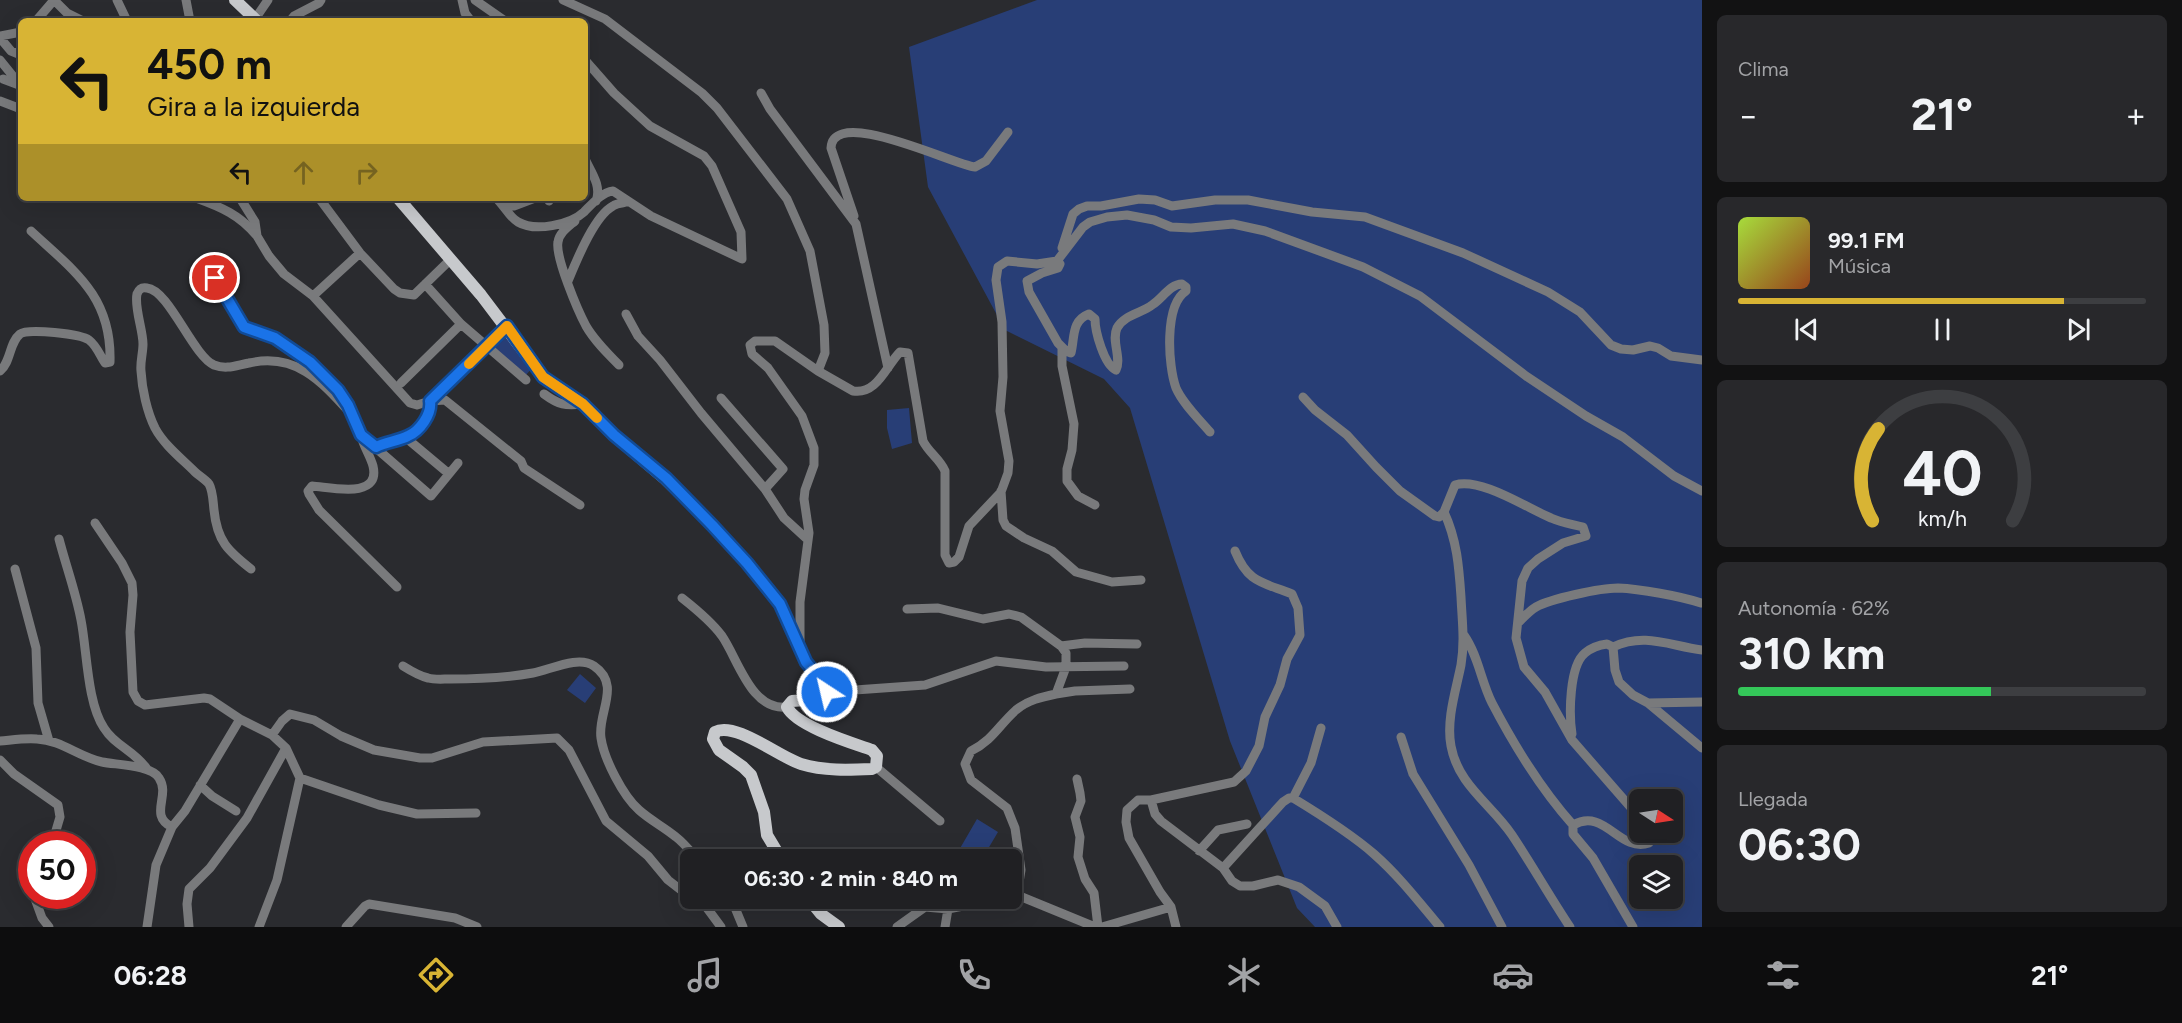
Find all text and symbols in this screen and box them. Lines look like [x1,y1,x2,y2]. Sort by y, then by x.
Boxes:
text: 450 m [147,39,272,90]
icon: left [48,42,126,120]
text: Clima [1738,57,1789,81]
text: 21° [1911,87,1973,141]
text: Gira a la izquierda [147,90,360,123]
text: − [1738,96,1759,135]
text: + [2125,96,2146,135]
icon: left [224,156,257,189]
icon: ahead [287,156,320,189]
icon: right [350,156,383,189]
text: 99.1 FM [1828,227,1905,254]
pin [189,252,240,303]
text: Música [1828,254,1891,278]
icon: arrive [198,261,231,294]
icon: previous [1790,313,1823,346]
icon: pause [1926,313,1959,346]
icon: next [2062,313,2095,346]
text: 40 [1902,436,1982,511]
text: km/h [1918,506,1966,531]
text: Autonomía · 62% [1738,596,1890,620]
text: 310 km [1738,626,1885,680]
position arrow [795,660,859,724]
text: Llegada [1738,787,1808,811]
north arrow [1629,789,1683,843]
map controls [1629,789,1683,909]
text: 06:30 [1738,817,1861,871]
speed limit sign: 50 [18,831,96,909]
button: layers [1629,855,1683,909]
text: 06:30 · 2 min · 840 m [744,865,958,892]
icon: directions [415,954,457,996]
icon: music [684,954,726,996]
icon: phone [953,954,995,996]
icon: climate [1223,954,1265,996]
icon: car [1492,954,1534,996]
icon: filters [1762,954,1804,996]
text: 06:28 [114,959,187,992]
text: 21° [2031,959,2068,992]

